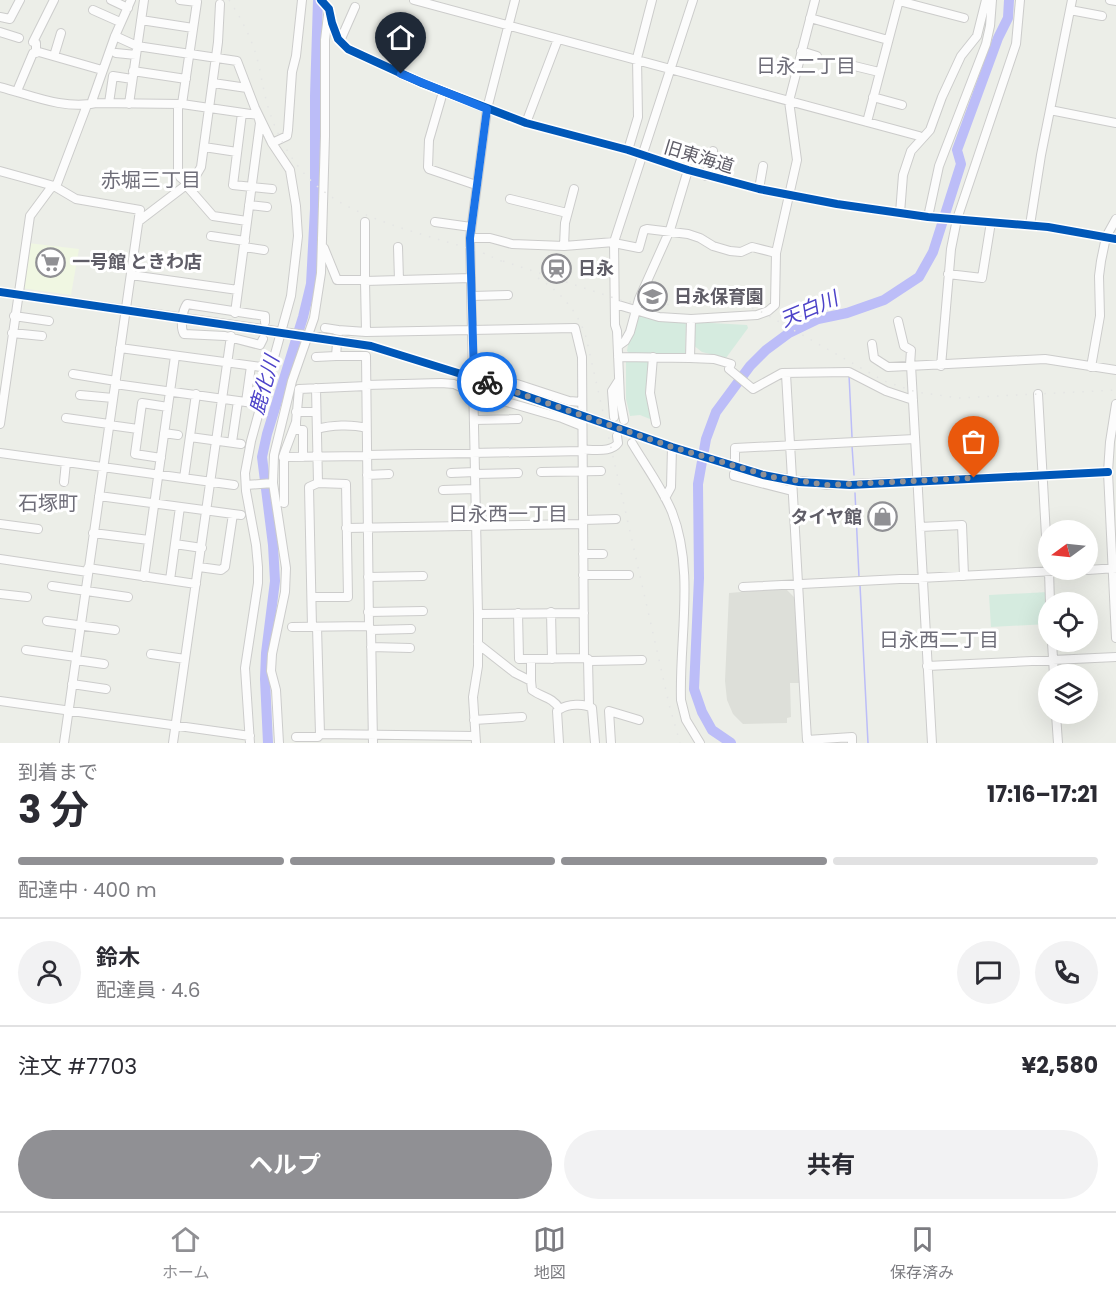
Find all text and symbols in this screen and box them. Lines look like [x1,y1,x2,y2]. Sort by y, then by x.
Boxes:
pin [375,12,426,74]
icon: home [384,21,417,54]
district label: 日永二丁目 [756,52,856,80]
street label: 旧東海道 [661,134,737,179]
district label: 赤堀三丁目 [101,166,201,194]
supermarket icon: 一号館 ときわ店 [35,246,67,278]
place label: 一号館 ときわ店 [72,249,202,274]
station icon: 日永 [541,253,573,285]
place label: 日永 [578,256,614,281]
school or university icon: 日永保育園 [637,281,669,313]
place label: 日永保育園 [674,284,764,309]
water label: 天白川 [776,284,844,334]
water label: 鹿化川 [242,350,286,418]
courier [457,352,517,412]
icon: bike [471,366,504,399]
pin [948,416,999,478]
icon: bag [957,425,990,458]
district label: 石塚町 [18,489,78,517]
district label: 日永西一丁目 [448,500,568,528]
shop icon: タイヤ館 [867,501,899,533]
place label: タイヤ館 [791,504,862,529]
north arrow [1038,520,1098,580]
map controls [1038,520,1098,724]
button: locate [1038,592,1098,652]
district label: 日永西二丁目 [879,626,999,654]
button: layers [1038,664,1098,724]
text: 到着まで [18,758,98,786]
text: 17:16–17:21 [987,779,1098,810]
text: 3 分 [18,782,89,837]
text: 配達中 · 400 m [18,876,157,904]
button: person [18,941,81,1004]
button: chat [957,941,1020,1004]
button: phone [1035,941,1098,1004]
text: 鈴木 [96,942,140,973]
text: 配達員 · 4.6 [96,976,200,1004]
text: ¥2,580 [1021,1050,1098,1081]
text: 注文 #7703 [18,1051,137,1082]
button: ヘルプ [18,1130,552,1199]
button: 共有 [564,1130,1098,1199]
tab: ホーム [162,1223,209,1285]
tab: 地図 [533,1223,566,1285]
tab: 保存済み [890,1223,954,1285]

